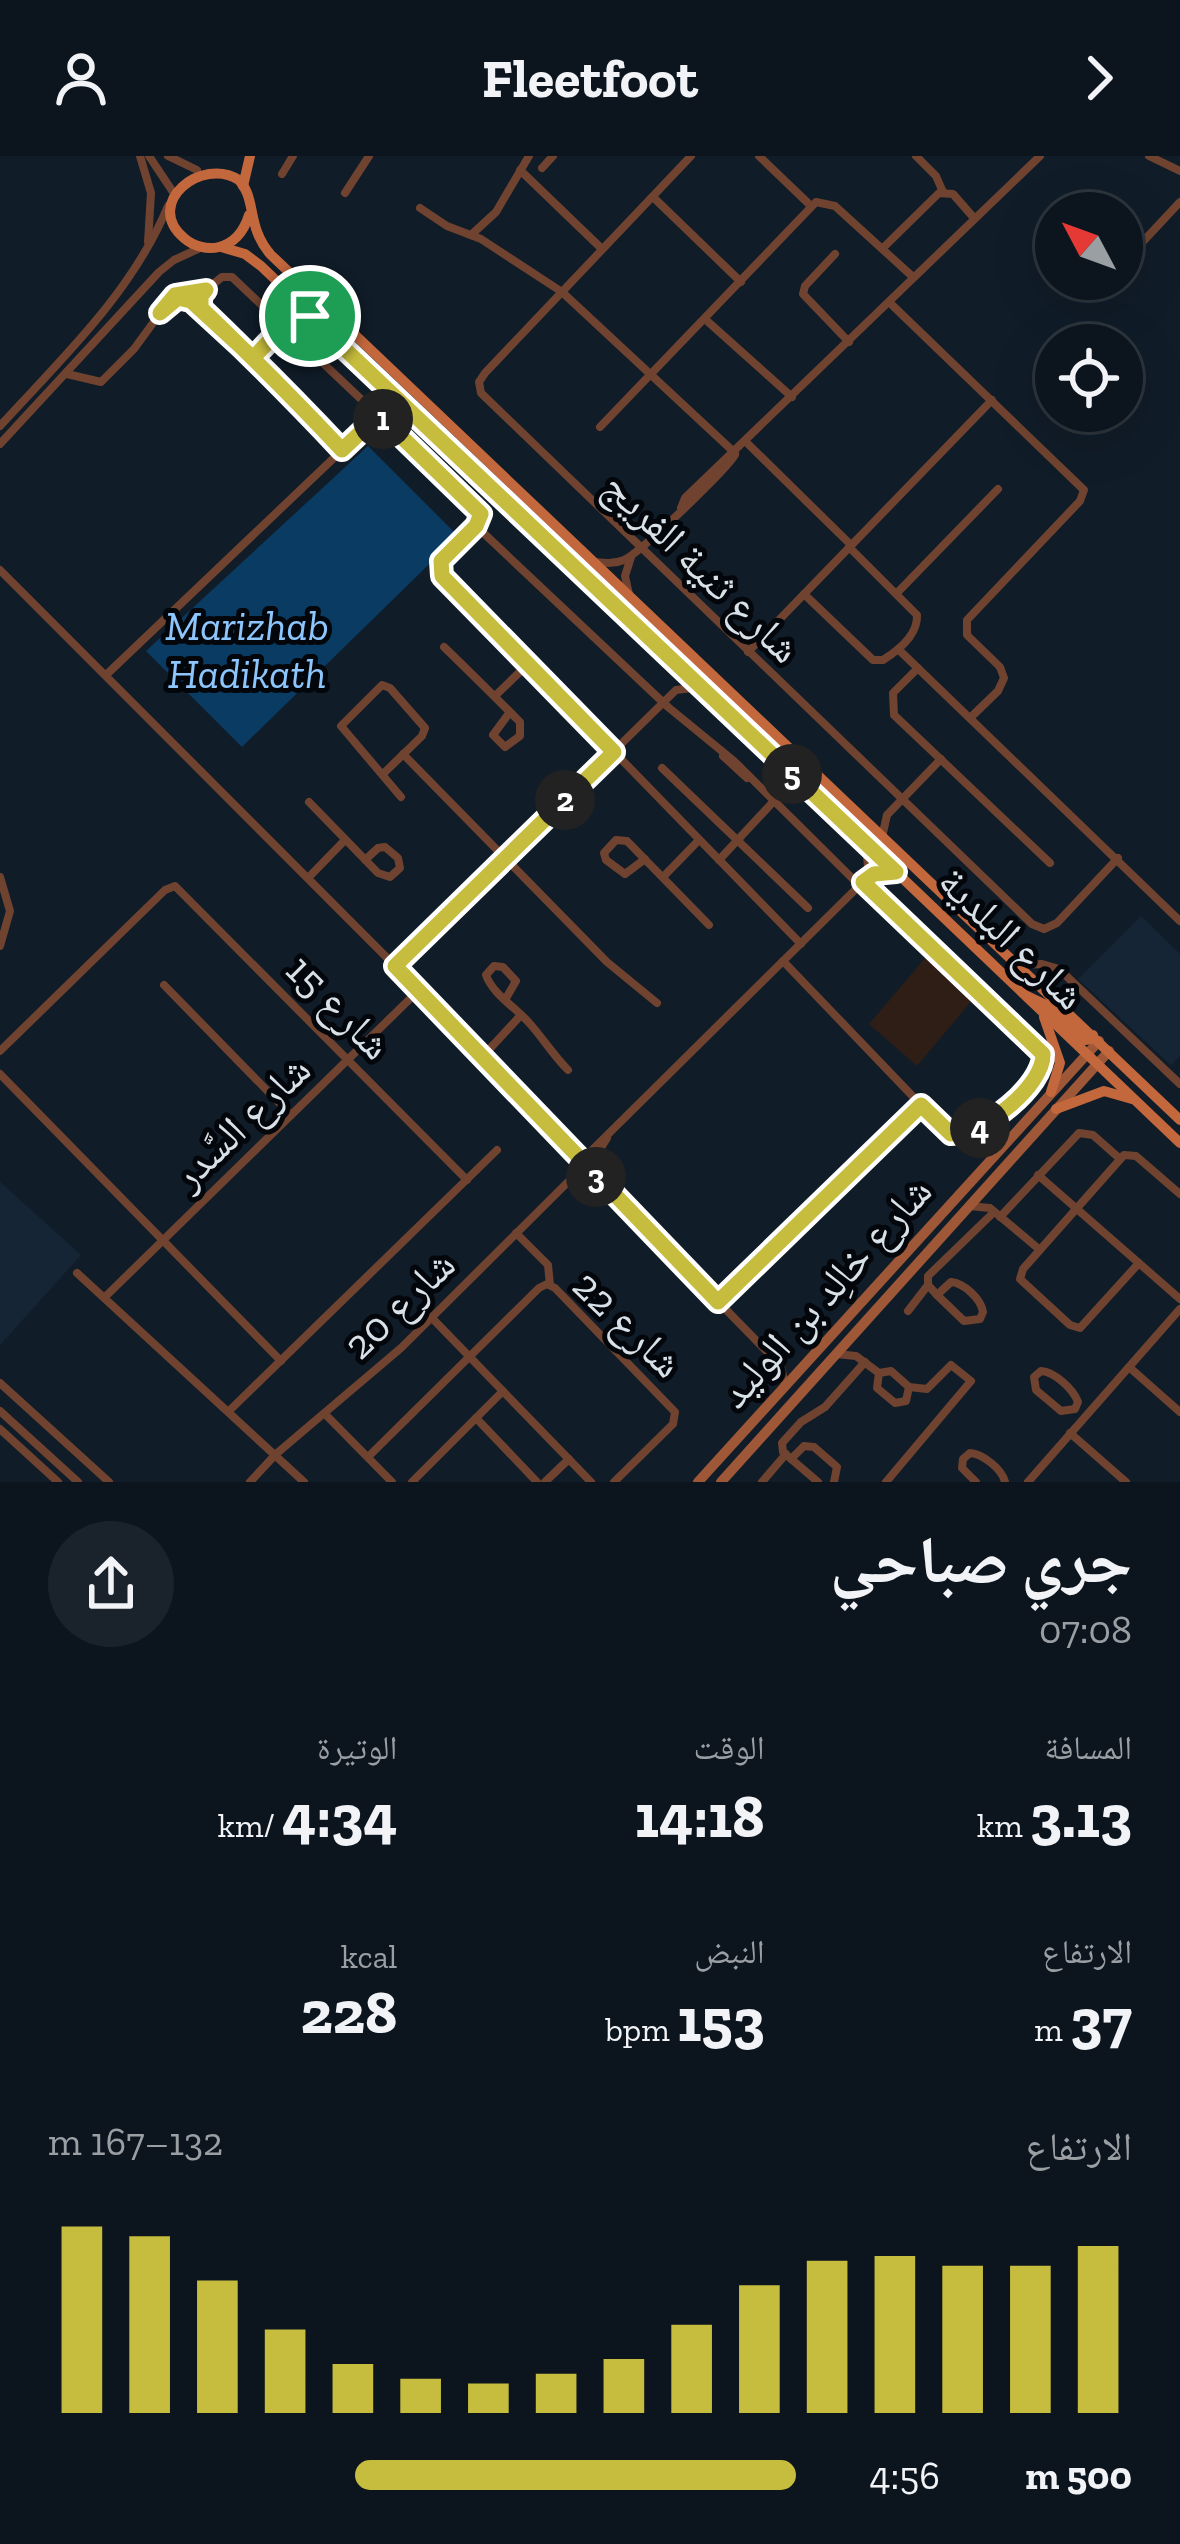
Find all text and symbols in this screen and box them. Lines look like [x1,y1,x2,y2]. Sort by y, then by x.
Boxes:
icon: person [48,45,114,111]
icon: forward [1066,45,1132,111]
text: Fleetfoot [482,46,698,111]
north arrow [1035,192,1143,300]
map controls [1035,192,1143,432]
pin [259,265,361,367]
icon: arrive [277,283,343,349]
button: locate [1035,324,1143,432]
pin: 1 [353,389,413,449]
text: 1 [376,399,390,438]
street label: شارع ثنية الفريج [592,460,811,674]
park label: Marizhab Hadikath [165,600,329,699]
pin: 5 [762,744,822,804]
text: 5 [783,754,801,793]
pin: 2 [535,770,595,830]
text: 2 [556,780,574,819]
street label: شارع البلدية [927,856,1096,1021]
street label: شارع 15 [275,944,402,1071]
street label: شارع السَّدر [161,1044,321,1202]
pin: 4 [950,1098,1010,1158]
text: 4 [971,1108,989,1147]
pin: 3 [566,1147,626,1207]
text: 3 [587,1157,605,1196]
street label: شارع خالِد بن الوليد [708,1166,943,1419]
street label: شارع 20 [333,1239,466,1370]
street label: شارع 22 [562,1260,693,1389]
button: share [48,1521,174,1647]
text: جري صباحي [830,1521,1132,1600]
text: 07:08 [1039,1606,1132,1653]
text: الوتيرة [317,1728,397,1767]
text: الوقت [694,1728,765,1767]
text: المسافة [1045,1728,1132,1767]
text: 4:34 [282,1780,397,1852]
text: 14:18 [635,1780,765,1852]
text: 3.13 [1030,1780,1132,1852]
text: /km [218,1806,282,1845]
text: km [977,1806,1030,1845]
text: النبض [694,1932,765,1971]
text: الارتفاع [1042,1932,1132,1971]
text: kcal [341,1937,397,1976]
text: 228 [301,1976,397,2048]
text: 153 [677,1984,765,2056]
text: 37 [1070,1984,1132,2056]
text: bpm [605,2010,677,2049]
text: m [1034,2010,1070,2049]
text: 132–167 m [48,2118,223,2165]
text: الارتفاع [1026,2123,1132,2170]
text: 4:56 [870,2452,940,2499]
text: 500 m [1025,2452,1132,2499]

